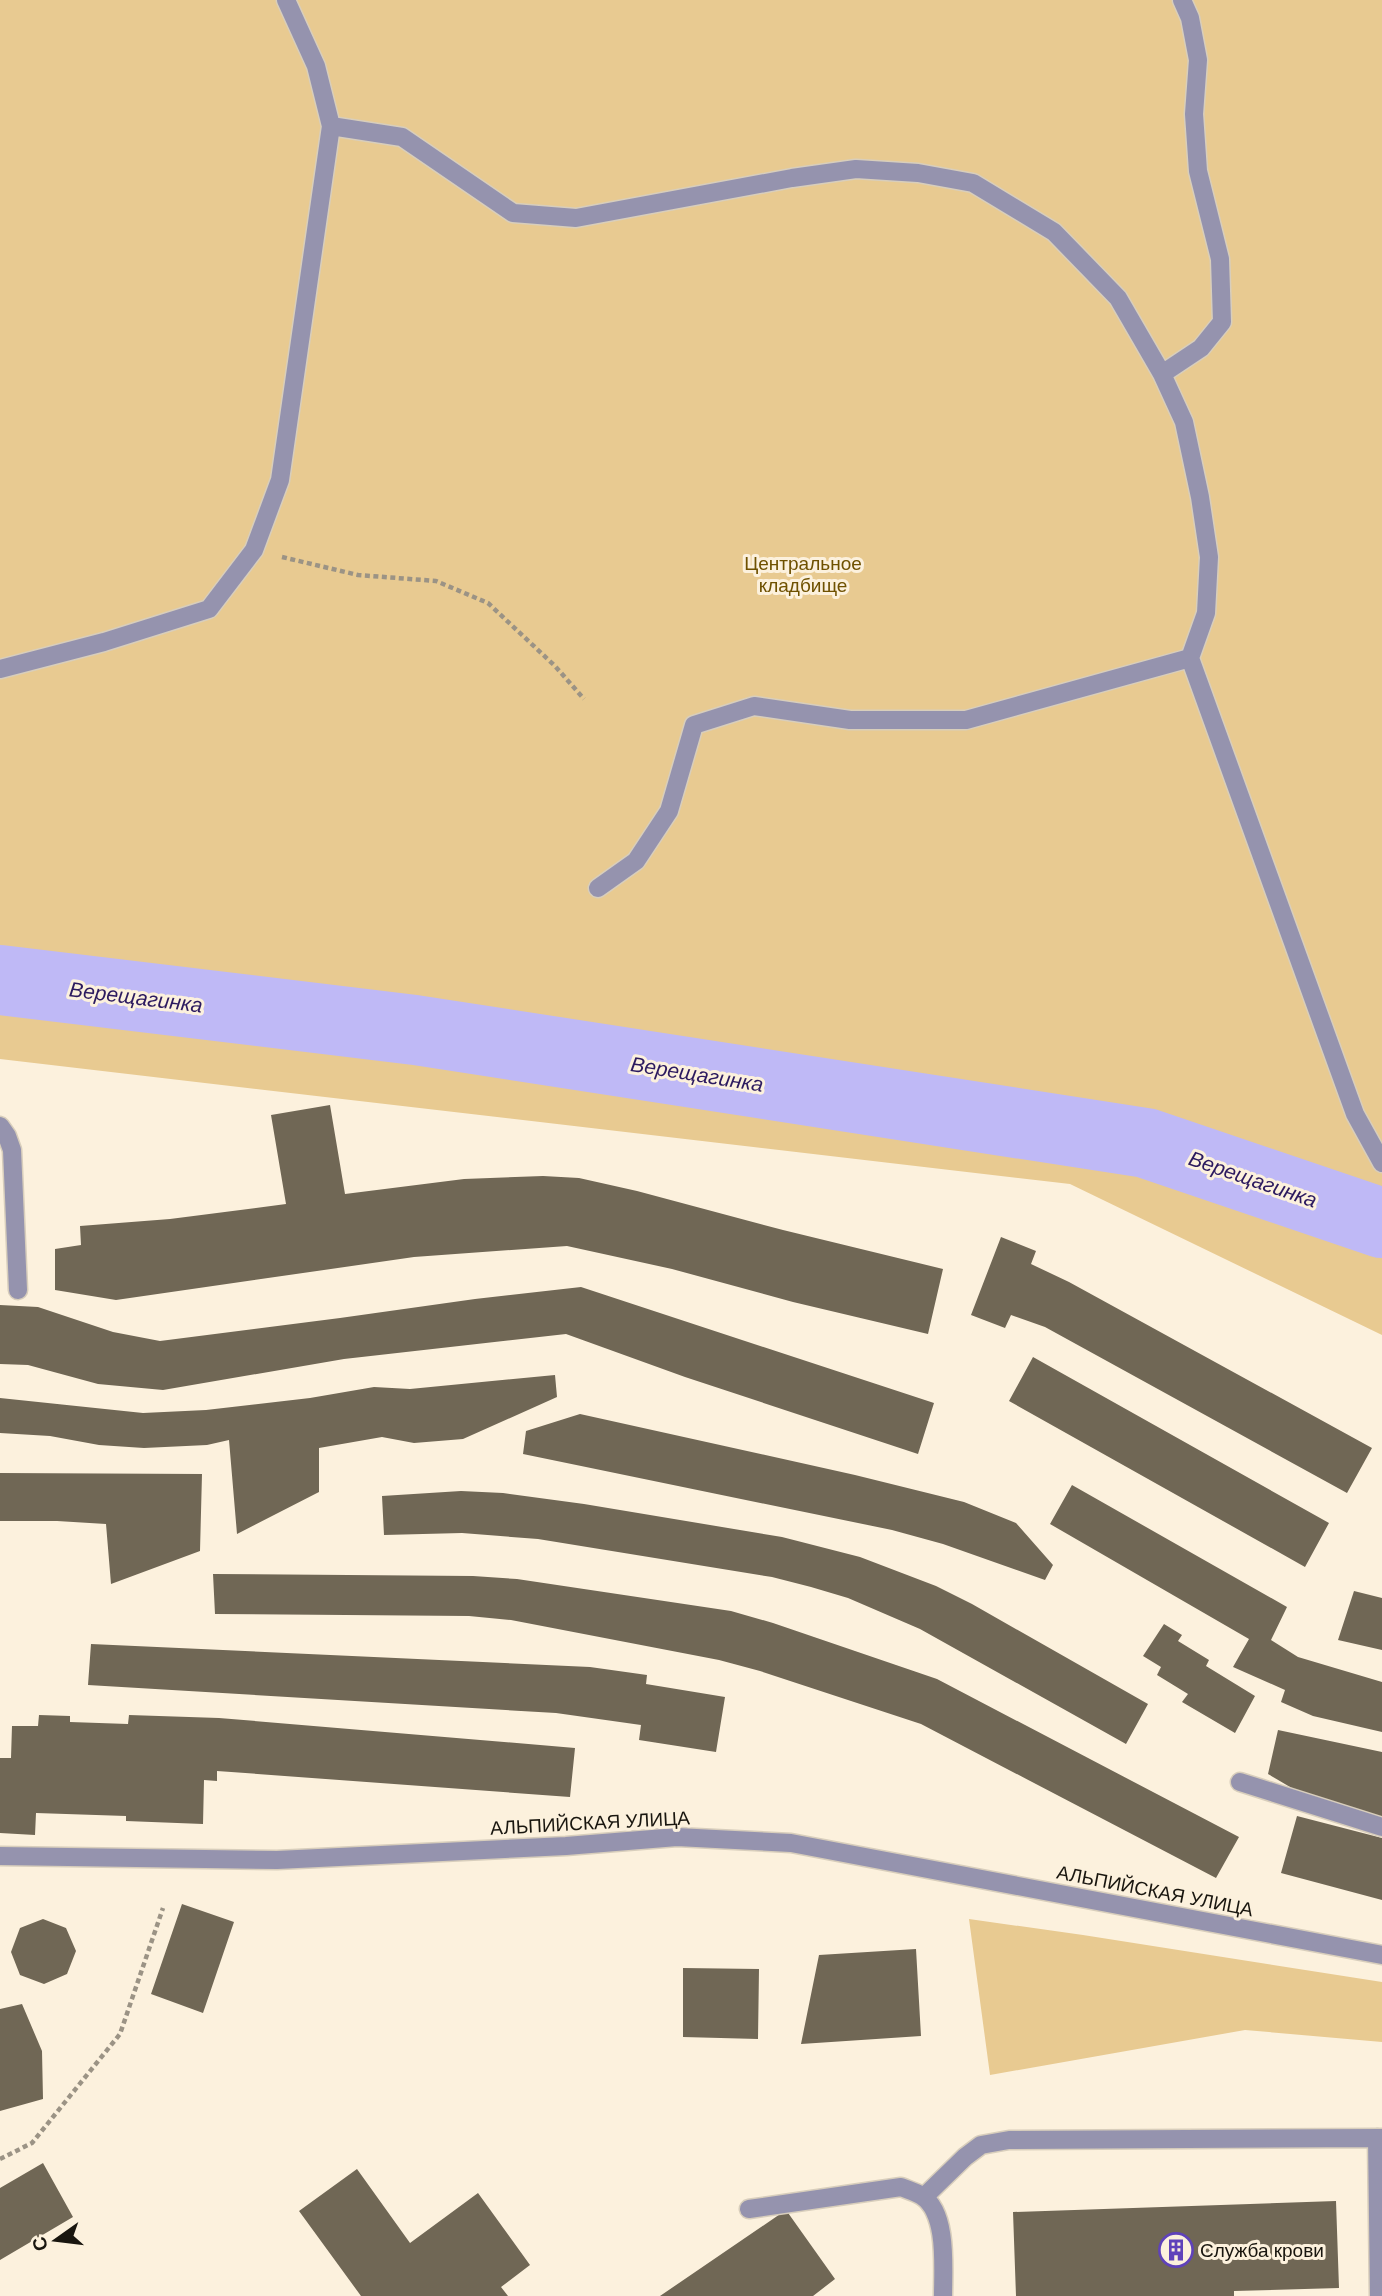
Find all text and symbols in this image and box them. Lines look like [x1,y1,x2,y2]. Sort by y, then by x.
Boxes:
park label: Центральное кладбище [744,553,862,596]
water label: Верещагинка [68,977,204,1017]
water label: Верещагинка [629,1052,765,1096]
water label: Верещагинка [1186,1146,1320,1212]
street label: АЛЬПИЙСКАЯ УЛИЦА [490,1807,691,1839]
street label: АЛЬПИЙСКАЯ УЛИЦА [1055,1862,1255,1920]
north arrow [21,2205,91,2275]
building icon: Служба крови [1157,2231,1195,2269]
text: С [28,2235,52,2253]
place label: Служба крови [1200,2240,1324,2261]

